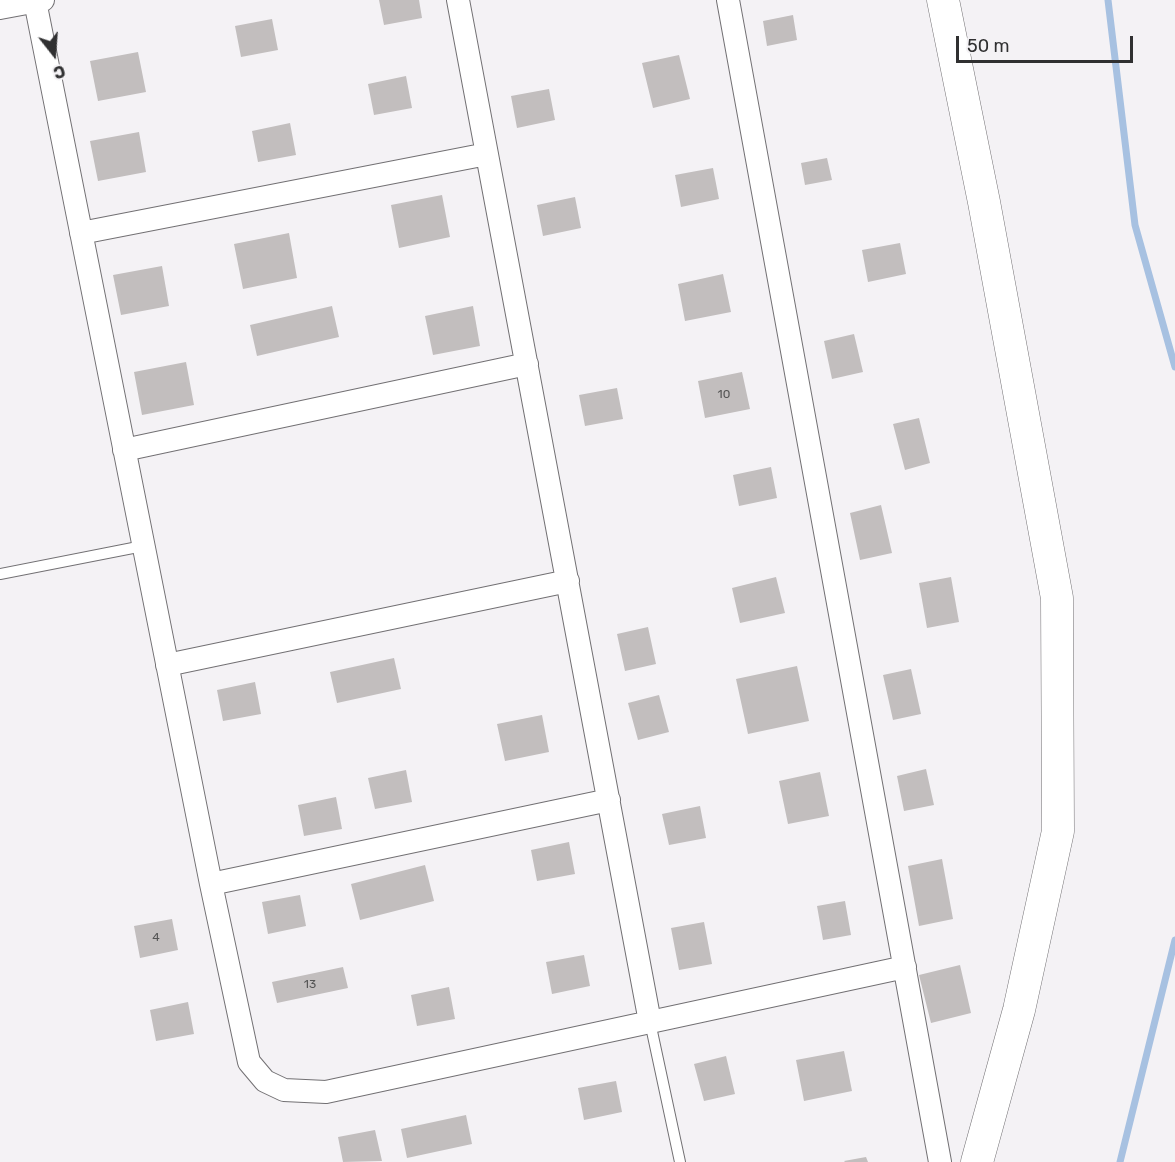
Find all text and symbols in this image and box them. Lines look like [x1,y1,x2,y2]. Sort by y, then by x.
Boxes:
north arrow [24,24,84,84]
scale bar [959,24,1136,62]
text: 50 m [967,35,1010,57]
text: С [51,61,68,82]
house number: 10 [718,388,730,402]
house number: 4 [152,931,160,945]
house number: 13 [304,978,316,992]

